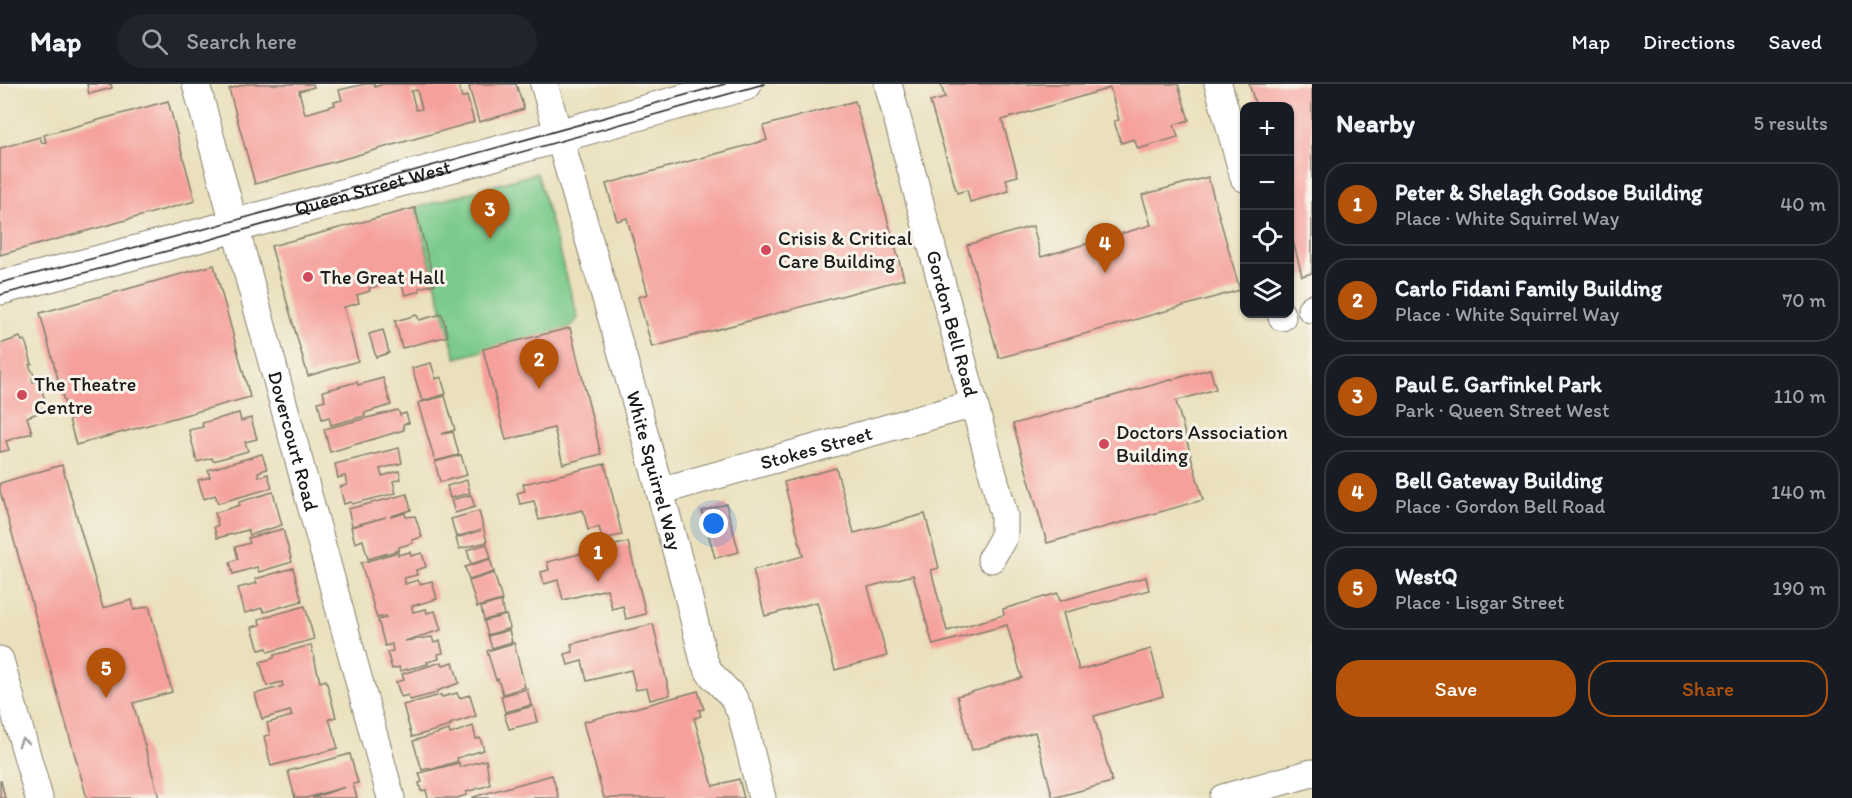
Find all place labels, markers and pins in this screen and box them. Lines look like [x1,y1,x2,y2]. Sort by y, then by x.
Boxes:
pin: 3 [470,190,510,239]
pin: 4 [1086,224,1124,273]
place label: Crisis & Critical Care Building [778,226,913,273]
marker: Crisis & Critical Care Building [759,243,773,257]
place label: The Great Hall [320,265,445,289]
marker: The Great Hall [301,270,315,284]
pin: 2 [520,340,558,389]
place label: The Theatre Centre [34,372,136,419]
marker: The Theatre Centre [15,388,29,402]
place label: Doctors Association Building [1116,420,1288,467]
marker: Doctors Association Building [1097,437,1111,451]
pin: 1 [578,532,618,582]
pin: 5 [86,648,126,698]

